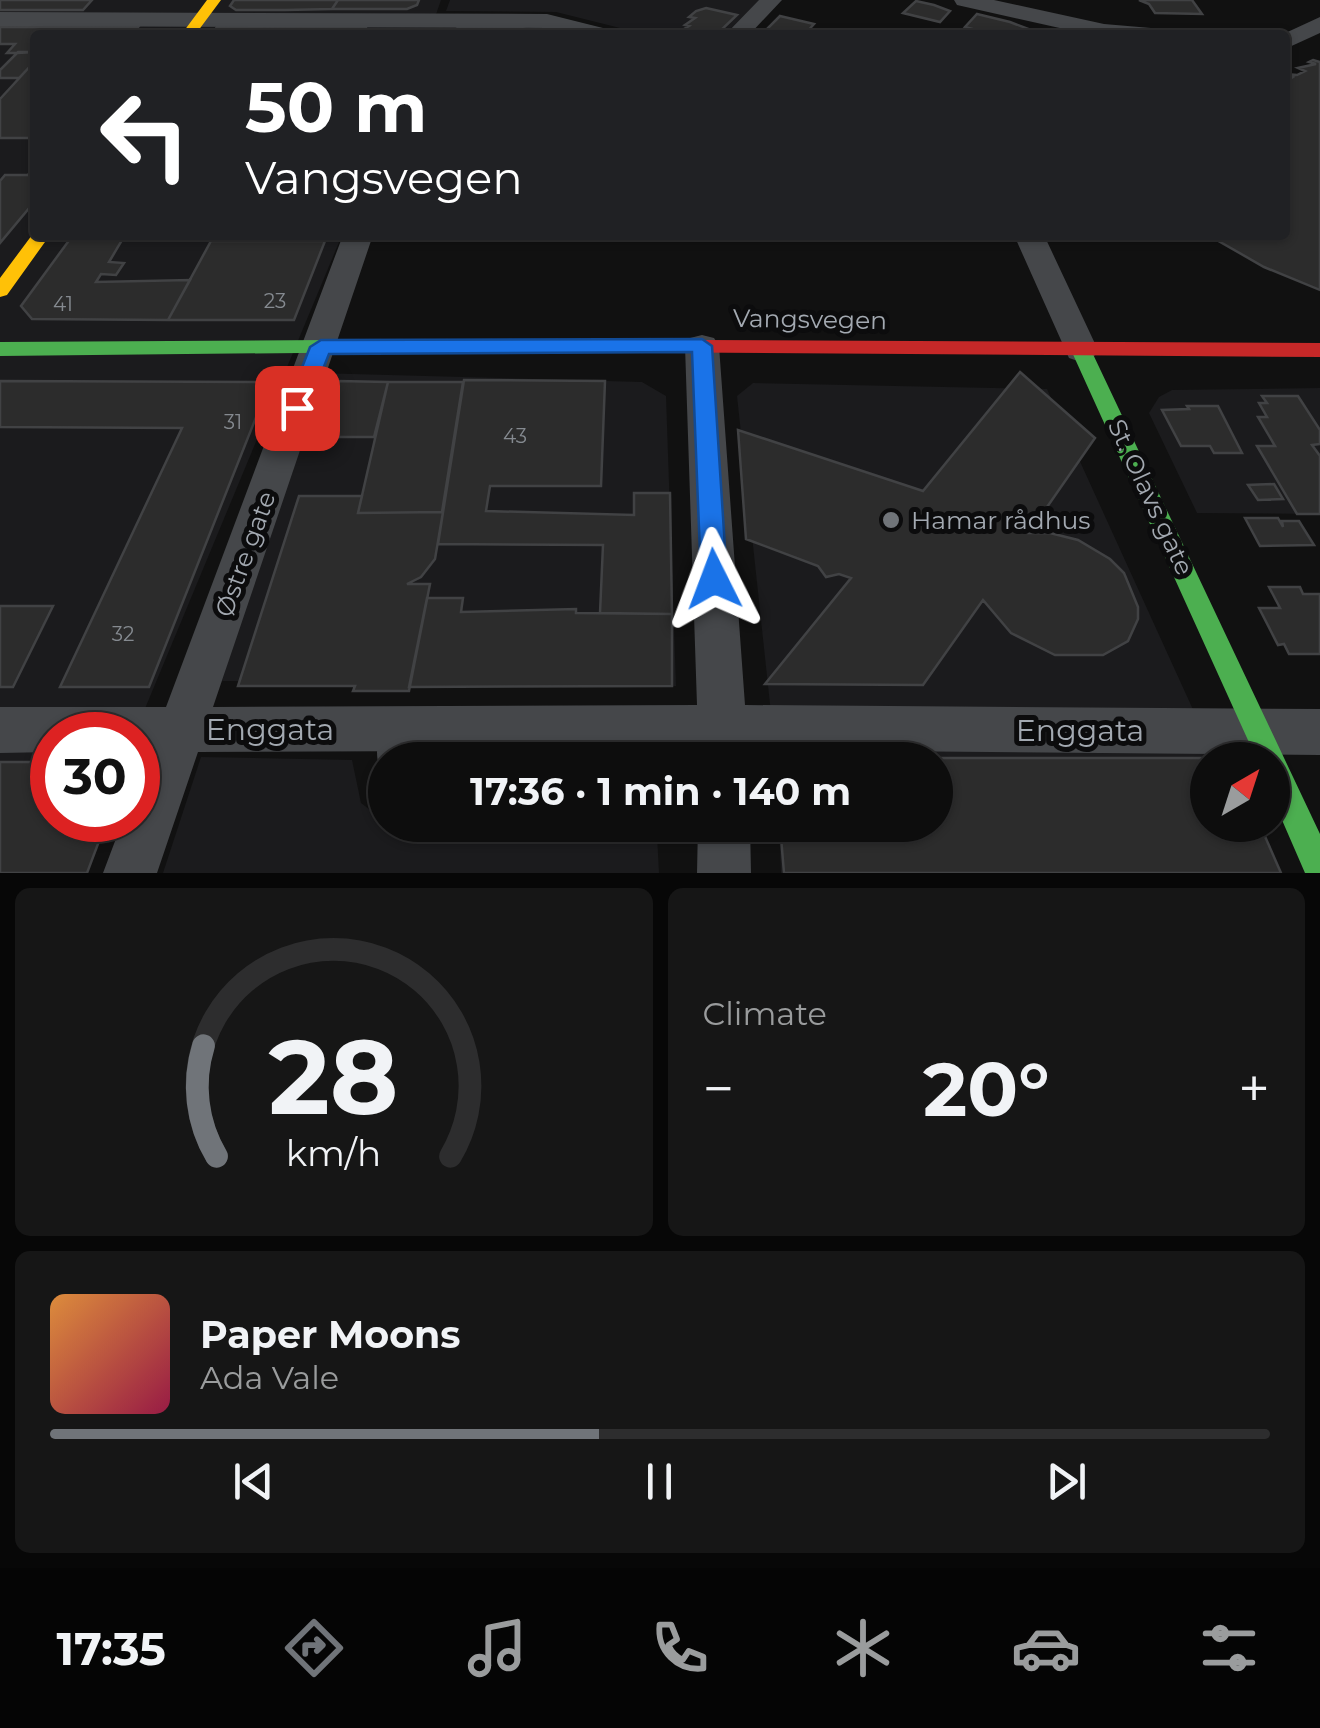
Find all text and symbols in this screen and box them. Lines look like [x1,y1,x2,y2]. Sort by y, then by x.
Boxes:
text: 50 m [245,64,427,150]
icon: left [80,70,210,200]
text: Vangsvegen [245,150,523,205]
house number: 23 [264,289,286,313]
house number: 41 [53,292,73,316]
street label: Vangsvegen [733,303,887,335]
pin [255,366,340,451]
icon: arrive [270,381,325,436]
house number: 31 [224,410,242,434]
street label: St. Olavs gate [1102,414,1200,580]
house number: 43 [503,424,527,448]
street label: Østre gate [208,487,282,621]
place label: Hamar rådhus [911,505,1091,535]
marker: Hamar rådhus [880,509,902,531]
position arrow [662,527,766,631]
house number: 32 [112,622,134,646]
street label: Enggata [206,711,334,748]
speed limit sign: 30 [30,712,160,842]
street label: Enggata [1016,712,1144,749]
north arrow [1190,742,1290,842]
map controls [1190,742,1290,842]
text: 17:36 · 1 min · 140 m [470,768,851,815]
text: Climate [703,994,827,1033]
text: 28 [269,1013,399,1140]
text: 20° [923,1043,1050,1135]
text: − [703,1055,734,1122]
text: + [1238,1055,1270,1122]
text: km/h [286,1131,381,1175]
text: Paper Moons [200,1311,461,1358]
text: Ada Vale [200,1358,339,1397]
icon: previous [226,1454,281,1509]
icon: pause [632,1454,687,1509]
icon: next [1039,1454,1094,1509]
icon: directions [279,1613,349,1683]
icon: music [462,1613,532,1683]
icon: phone [645,1613,715,1683]
icon: climate [828,1613,898,1683]
icon: car [1011,1613,1081,1683]
icon: filters [1194,1613,1264,1683]
text: 17:35 [56,1621,166,1676]

